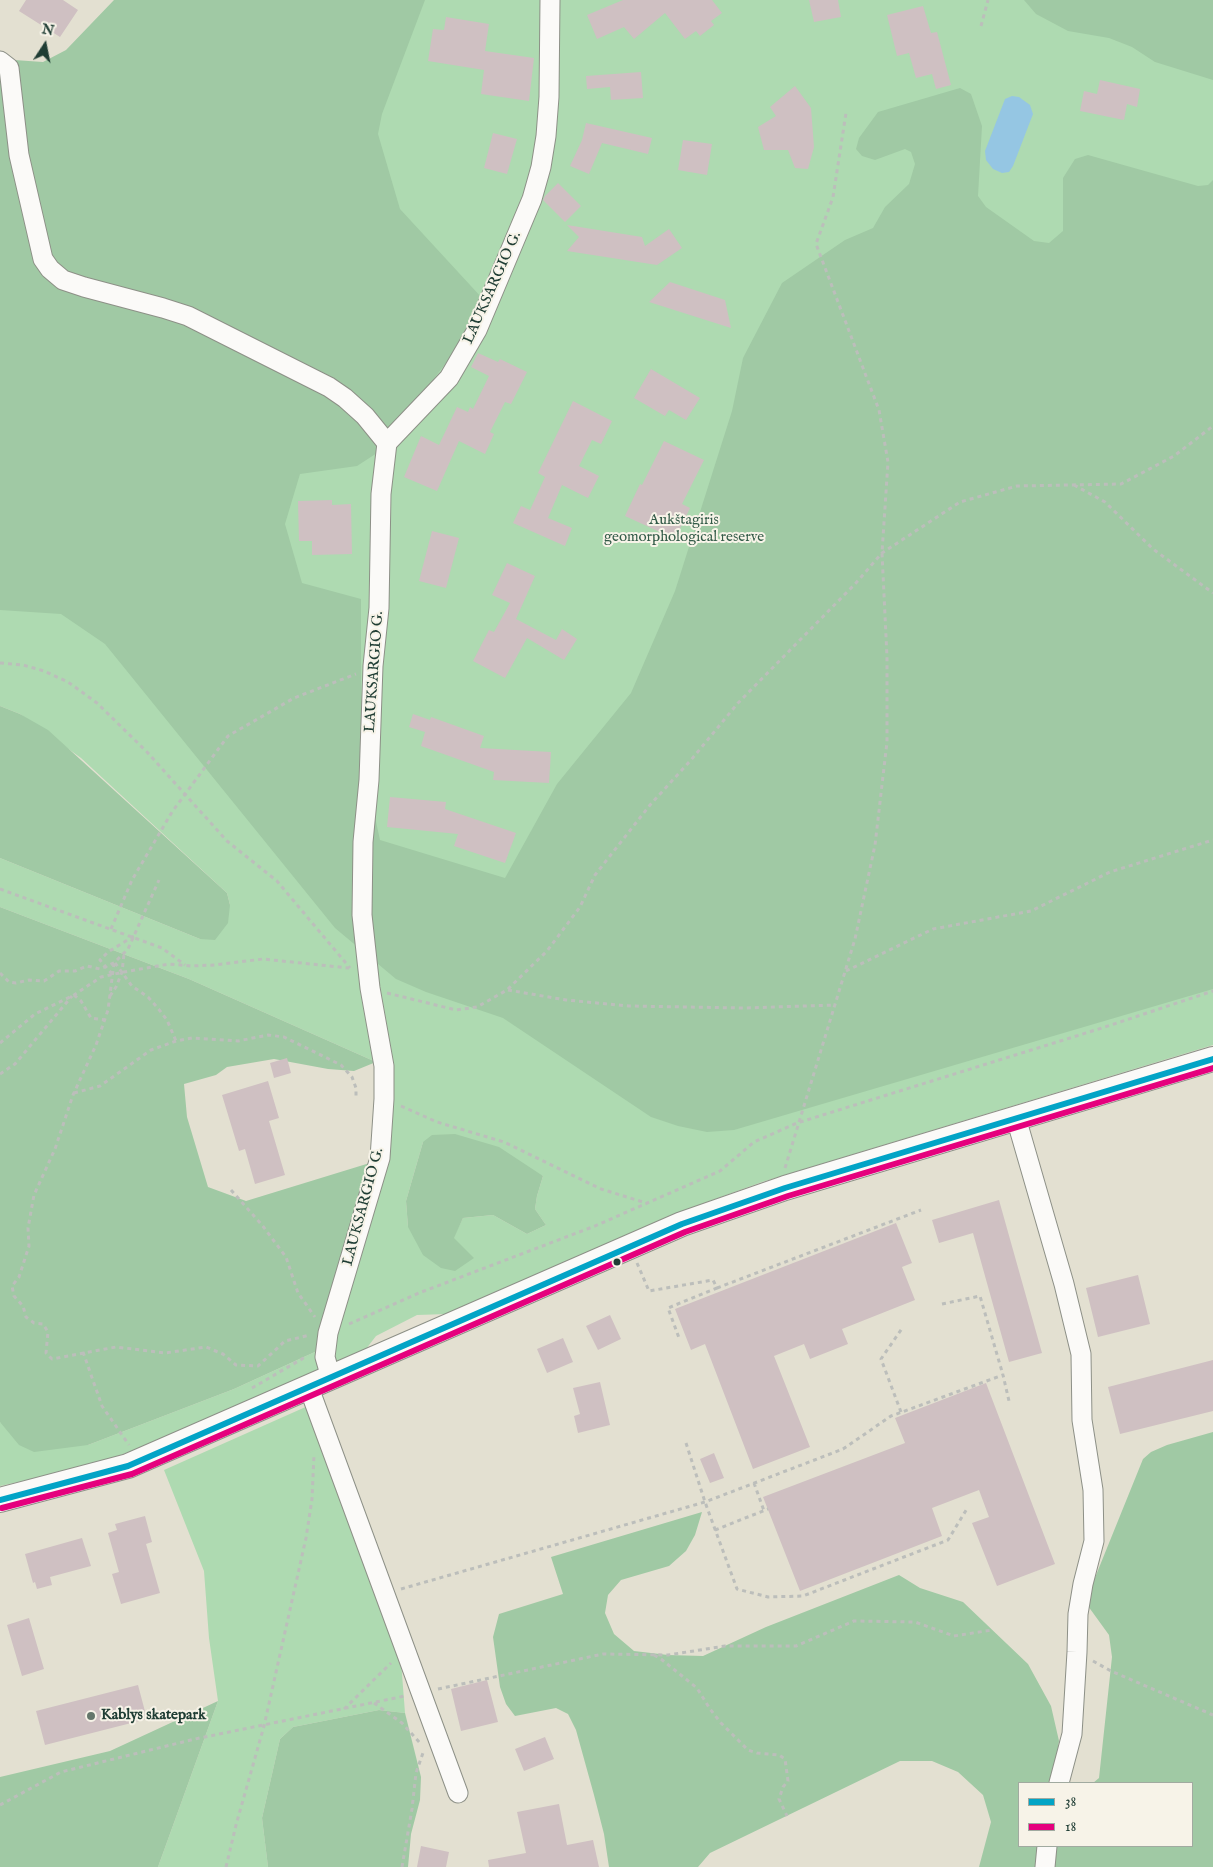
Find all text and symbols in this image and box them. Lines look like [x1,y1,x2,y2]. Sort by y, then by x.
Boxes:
north arrow [20,20,70,70]
text: N [40,20,56,40]
street label: LAUKSARGIO G. [460,229,526,347]
park label: Aukštagiris geomorphological reserve [604,512,764,547]
street label: LAUKSARGIO G. [362,611,388,733]
street label: LAUKSARGIO G. [340,1146,388,1268]
unlabelled marker [612,1257,622,1267]
place label: Kablys skatepark [101,1707,206,1725]
marker: Kablys skatepark [85,1710,97,1722]
legend [1018,1782,1193,1847]
text: 38 [1065,1792,1076,1811]
text: 18 [1065,1817,1076,1836]

